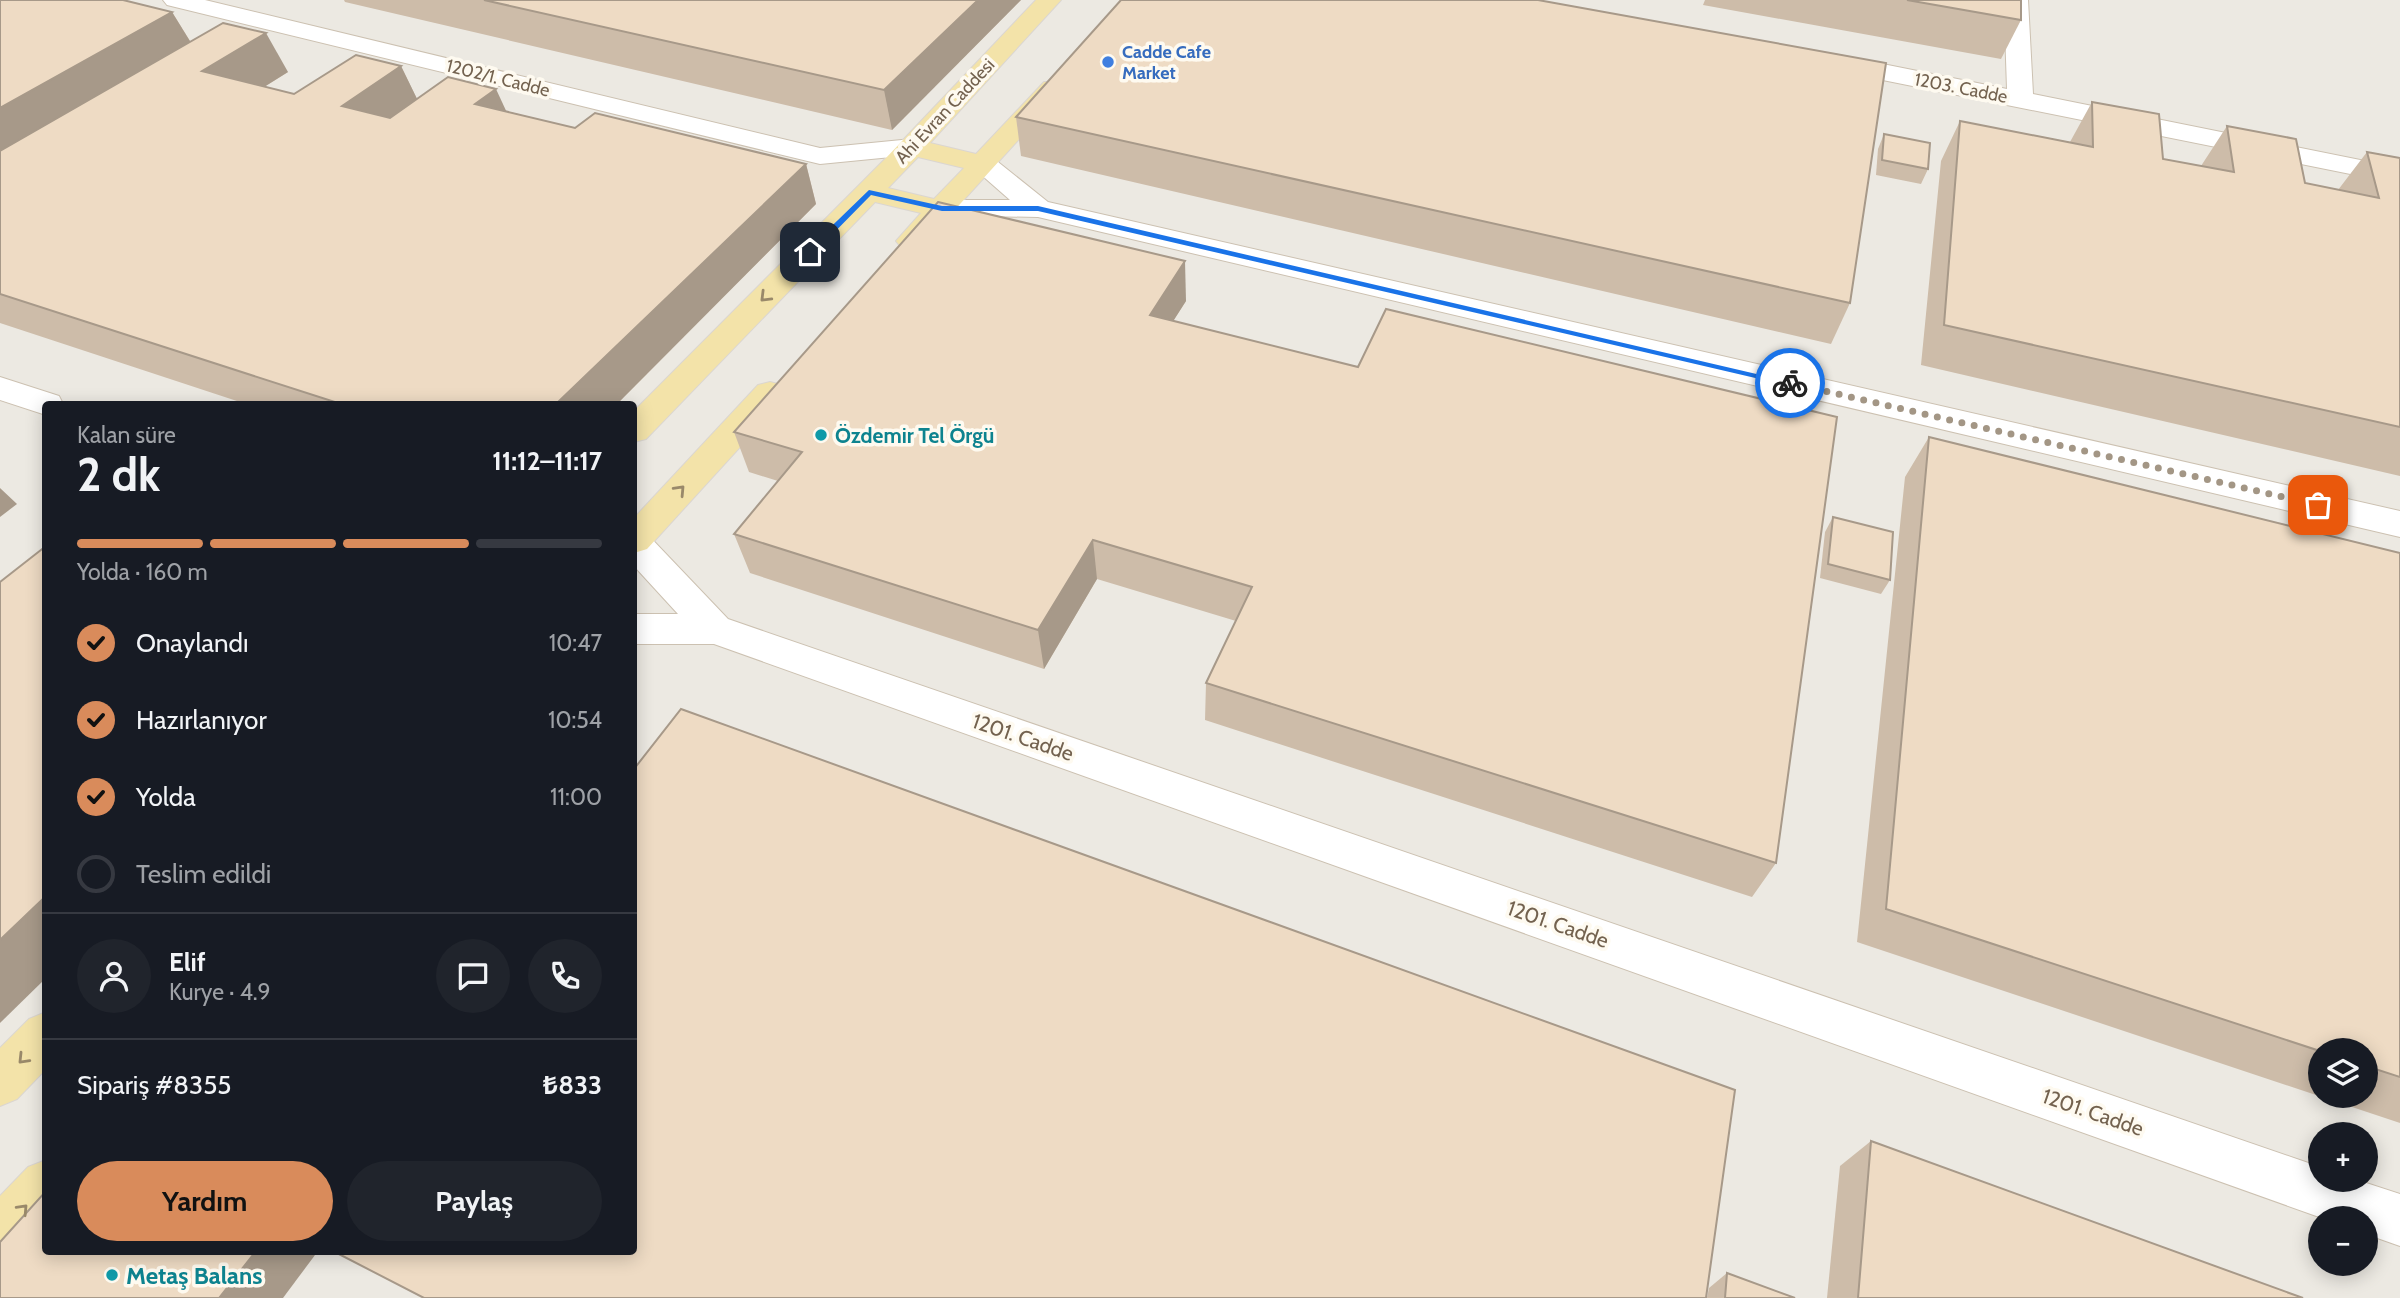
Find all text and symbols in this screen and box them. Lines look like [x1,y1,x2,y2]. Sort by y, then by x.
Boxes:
place label: Cadde Cafe Market [1122,41,1211,84]
street label: Ahi Evran Caddesi [891,54,999,168]
marker: Cadde Cafe Market [1100,54,1116,70]
street label: 1202/1. Cadde [444,55,552,101]
street label: 1203. Cadde [1913,68,2009,108]
pin [780,222,840,282]
icon: home [791,233,829,271]
one-way arrow [761,289,774,302]
courier [1755,348,1825,418]
icon: bike [1771,364,1809,402]
text: Kalan süre [77,421,176,449]
place label: Özdemir Tel Örgü [835,423,994,448]
marker: Özdemir Tel Örgü [813,427,829,443]
text: 11:12–11:17 [492,445,602,477]
text: 2 dk [77,447,160,503]
pin [2288,475,2348,535]
one-way arrow [672,485,684,498]
icon: bag [2299,486,2337,524]
text: Yolda · 160 m [77,558,208,586]
icon: check [77,624,115,662]
text: Onaylandı [136,627,249,659]
text: 10:47 [549,629,602,657]
icon: check [77,701,115,739]
text: Hazırlanıyor [136,704,267,736]
text: 10:54 [548,706,602,734]
street label: 1201. Cadde [969,708,1077,766]
icon: check [77,778,115,816]
text: Yolda [136,781,196,813]
text: 11:00 [550,783,602,811]
text: Teslim edildi [136,858,271,890]
street label: 1201. Cadde [1504,895,1612,953]
button: person [77,939,151,1013]
button: chat [436,939,510,1013]
button: phone [528,939,602,1013]
text: Elif [169,946,206,978]
text: Kurye · 4.9 [169,978,271,1006]
map controls [2308,1038,2378,1276]
button: layers [2308,1038,2378,1108]
one-way arrow [18,1051,31,1064]
text: Sipariş #8355 [77,1069,231,1101]
text: ₺833 [543,1069,602,1101]
street label: 1201. Cadde [2039,1083,2147,1141]
button: + [2308,1122,2378,1192]
button: Yardım [77,1161,333,1241]
button: Paylaş [347,1161,602,1241]
one-way arrow [14,1204,27,1217]
button: − [2308,1206,2378,1276]
place label: Metaş Balans [126,1261,262,1290]
marker: Metaş Balans [104,1267,120,1283]

